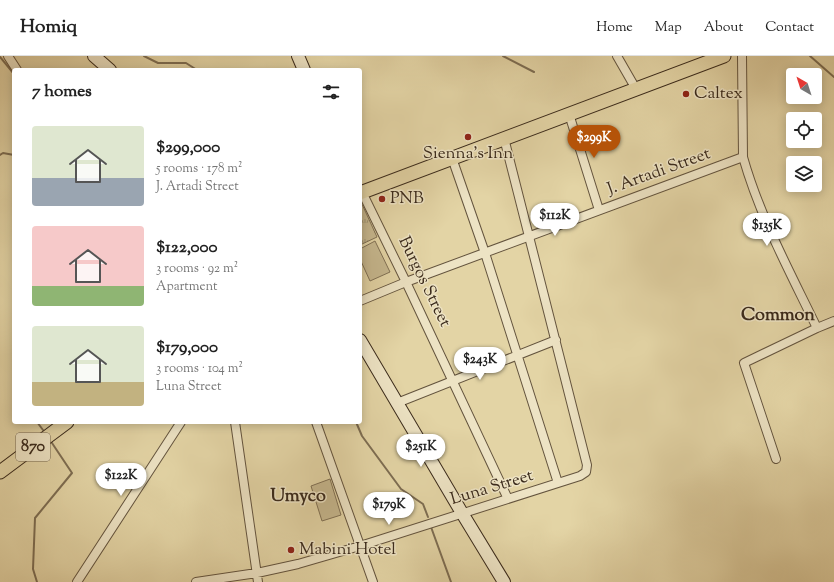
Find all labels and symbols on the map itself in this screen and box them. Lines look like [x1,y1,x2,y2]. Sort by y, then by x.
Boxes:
north arrow [786,68,822,104]
place label: Caltex [694,82,743,106]
marker: Caltex [681,89,691,99]
pin: $299K [566,125,622,159]
marker: Sienna's Inn [463,132,473,142]
place label: Sienna's Inn [423,142,513,166]
street label: J. Artadi Street [603,142,714,202]
place label: PNB [390,187,424,211]
marker: PNB [377,194,387,204]
pin: $112K [527,203,583,237]
pin: $135K [739,213,795,247]
street label: Burgos Street [392,232,456,332]
district label: Common [741,303,815,329]
pin: $243K [452,347,508,381]
road number: 870 [16,433,50,461]
pin: $251K [393,434,449,468]
pin: $122K [93,463,149,497]
street label: Luna Street [448,464,537,512]
district label: Umyco [270,484,326,510]
pin: $179K [361,492,417,526]
place label: Mabini Hotel [299,538,396,562]
marker: Mabini Hotel [286,545,296,555]

